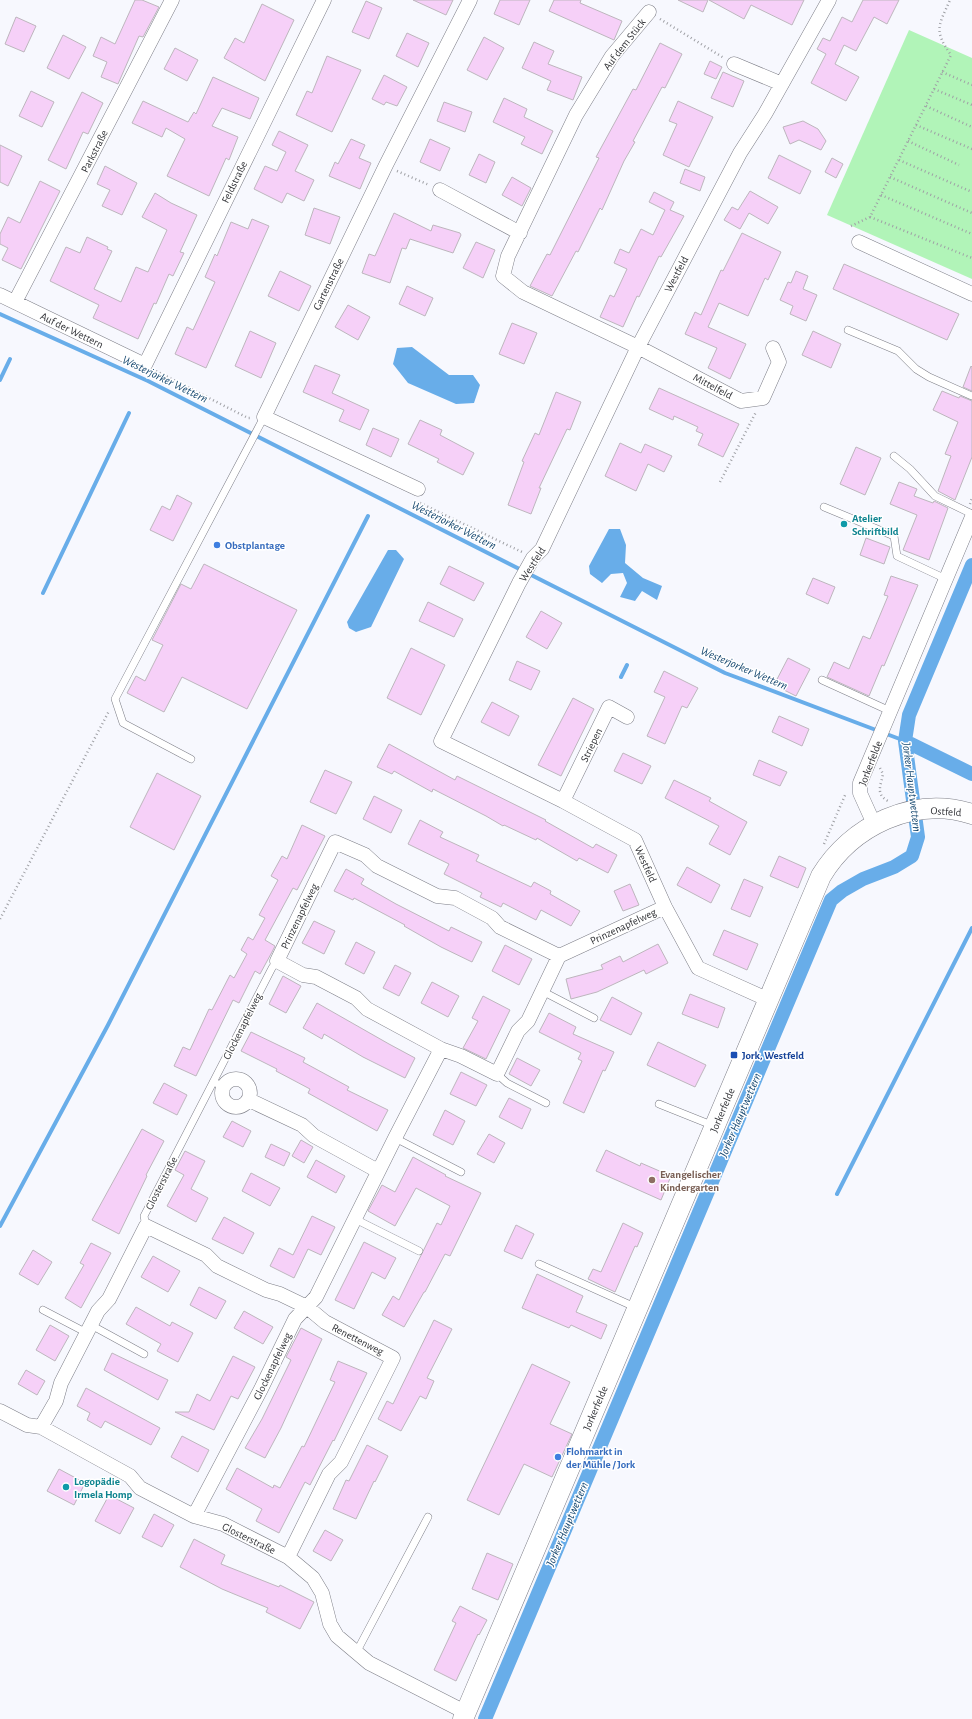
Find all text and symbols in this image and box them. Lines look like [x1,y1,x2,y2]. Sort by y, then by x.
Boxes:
street label: Auf dem Stück [601,17,648,72]
street label: Parkstraße [79,128,110,174]
street label: Feldstraße [220,160,249,205]
street label: Westfeld [663,254,690,294]
street label: Gartenstraße [311,256,346,312]
street label: Auf der Wettern [39,310,105,350]
water label: Westerjorker Wettern [120,353,210,406]
street label: Mittelfeld [691,372,734,401]
water label: Westerjorker Wettern [409,498,498,552]
place label: Atelier Schriftbild [852,513,899,537]
marker: Atelier Schriftbild [839,519,849,529]
marker: Obstplantage [212,540,222,550]
place label: Obstplantage [225,540,285,551]
street label: Westfeld [517,545,548,583]
water label: Westerjorker Wettern [698,644,789,693]
street label: Striepen [579,726,604,764]
street label: Jorkerfelde [857,739,884,787]
water label: Jorker Hauptwettern [899,741,923,833]
street label: Ostfeld [930,805,962,818]
street label: Westfeld [633,844,659,884]
street label: Prinzenapfelweg [279,881,320,951]
street label: Prinzenapfelweg [588,906,659,947]
street label: Glockenapfelweg [221,990,264,1061]
marker: Jork, Westfeld [729,1050,739,1060]
place label: Jork, Westfeld [742,1050,804,1061]
water label: Jorker Hauptwettern [717,1071,764,1160]
street label: Jorkerfelde [708,1086,737,1134]
street label: Glosterstraße [143,1155,179,1212]
place label: Evangelischer Kindergarten [660,1169,721,1193]
marker: Evangelischer Kindergarten [647,1175,657,1185]
street label: Renettenweg [330,1322,386,1357]
street label: Glockenapfelweg [251,1330,294,1402]
street label: Jorkerfelde [581,1384,610,1432]
place label: Flohmarkt in der Mühle / Jork [566,1446,636,1470]
marker: Flohmarkt in der Mühle / Jork [553,1452,563,1462]
place label: Logopädie Irmela Homp [74,1476,133,1500]
water label: Jorker Hauptwettern [544,1480,591,1569]
marker: Logopädie Irmela Homp [61,1482,71,1492]
street label: Glosterstraße [220,1521,277,1556]

